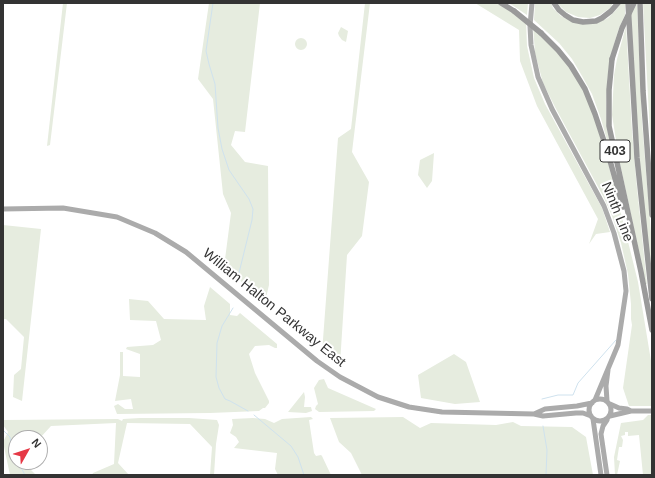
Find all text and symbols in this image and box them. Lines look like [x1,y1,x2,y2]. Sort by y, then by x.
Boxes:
road number: 403 [600,140,630,162]
street label: Ninth Line [597,180,637,244]
street label: William Halton Parkway East [199,245,349,371]
north arrow [8,430,48,470]
text: N [29,436,44,450]

